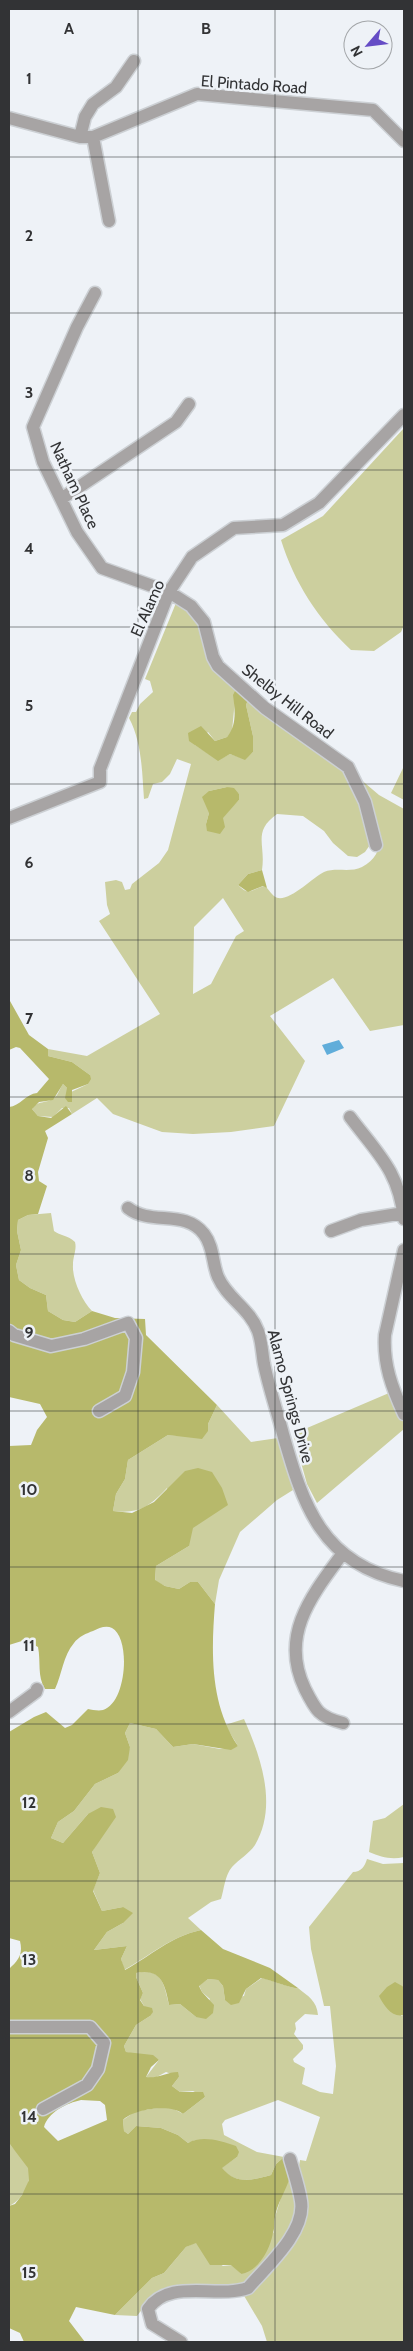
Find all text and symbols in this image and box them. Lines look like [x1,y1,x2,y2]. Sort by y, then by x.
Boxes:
text: A [64,19,74,38]
text: B [201,19,211,38]
north arrow [343,20,393,70]
text: N [346,43,367,60]
text: 1 [26,69,32,88]
street label: El Pintado Road [200,71,308,98]
text: 2 [25,226,33,245]
text: 3 [25,383,33,402]
street label: Natham Place [46,439,103,532]
text: 4 [24,539,34,558]
street label: El Alamo [127,577,168,640]
street label: Shelby Hill Road [238,660,337,743]
text: 5 [25,696,33,715]
text: 6 [25,853,34,872]
text: 7 [25,1009,34,1028]
text: 8 [24,1166,34,1185]
text: 9 [25,1323,34,1342]
street label: Alamo Springs Drive [264,1327,317,1465]
text: 10 [20,1480,38,1499]
text: 11 [23,1636,35,1655]
text: 12 [22,1793,36,1812]
text: 13 [22,1950,36,1969]
text: 14 [21,2107,37,2126]
text: 15 [22,2263,36,2282]

